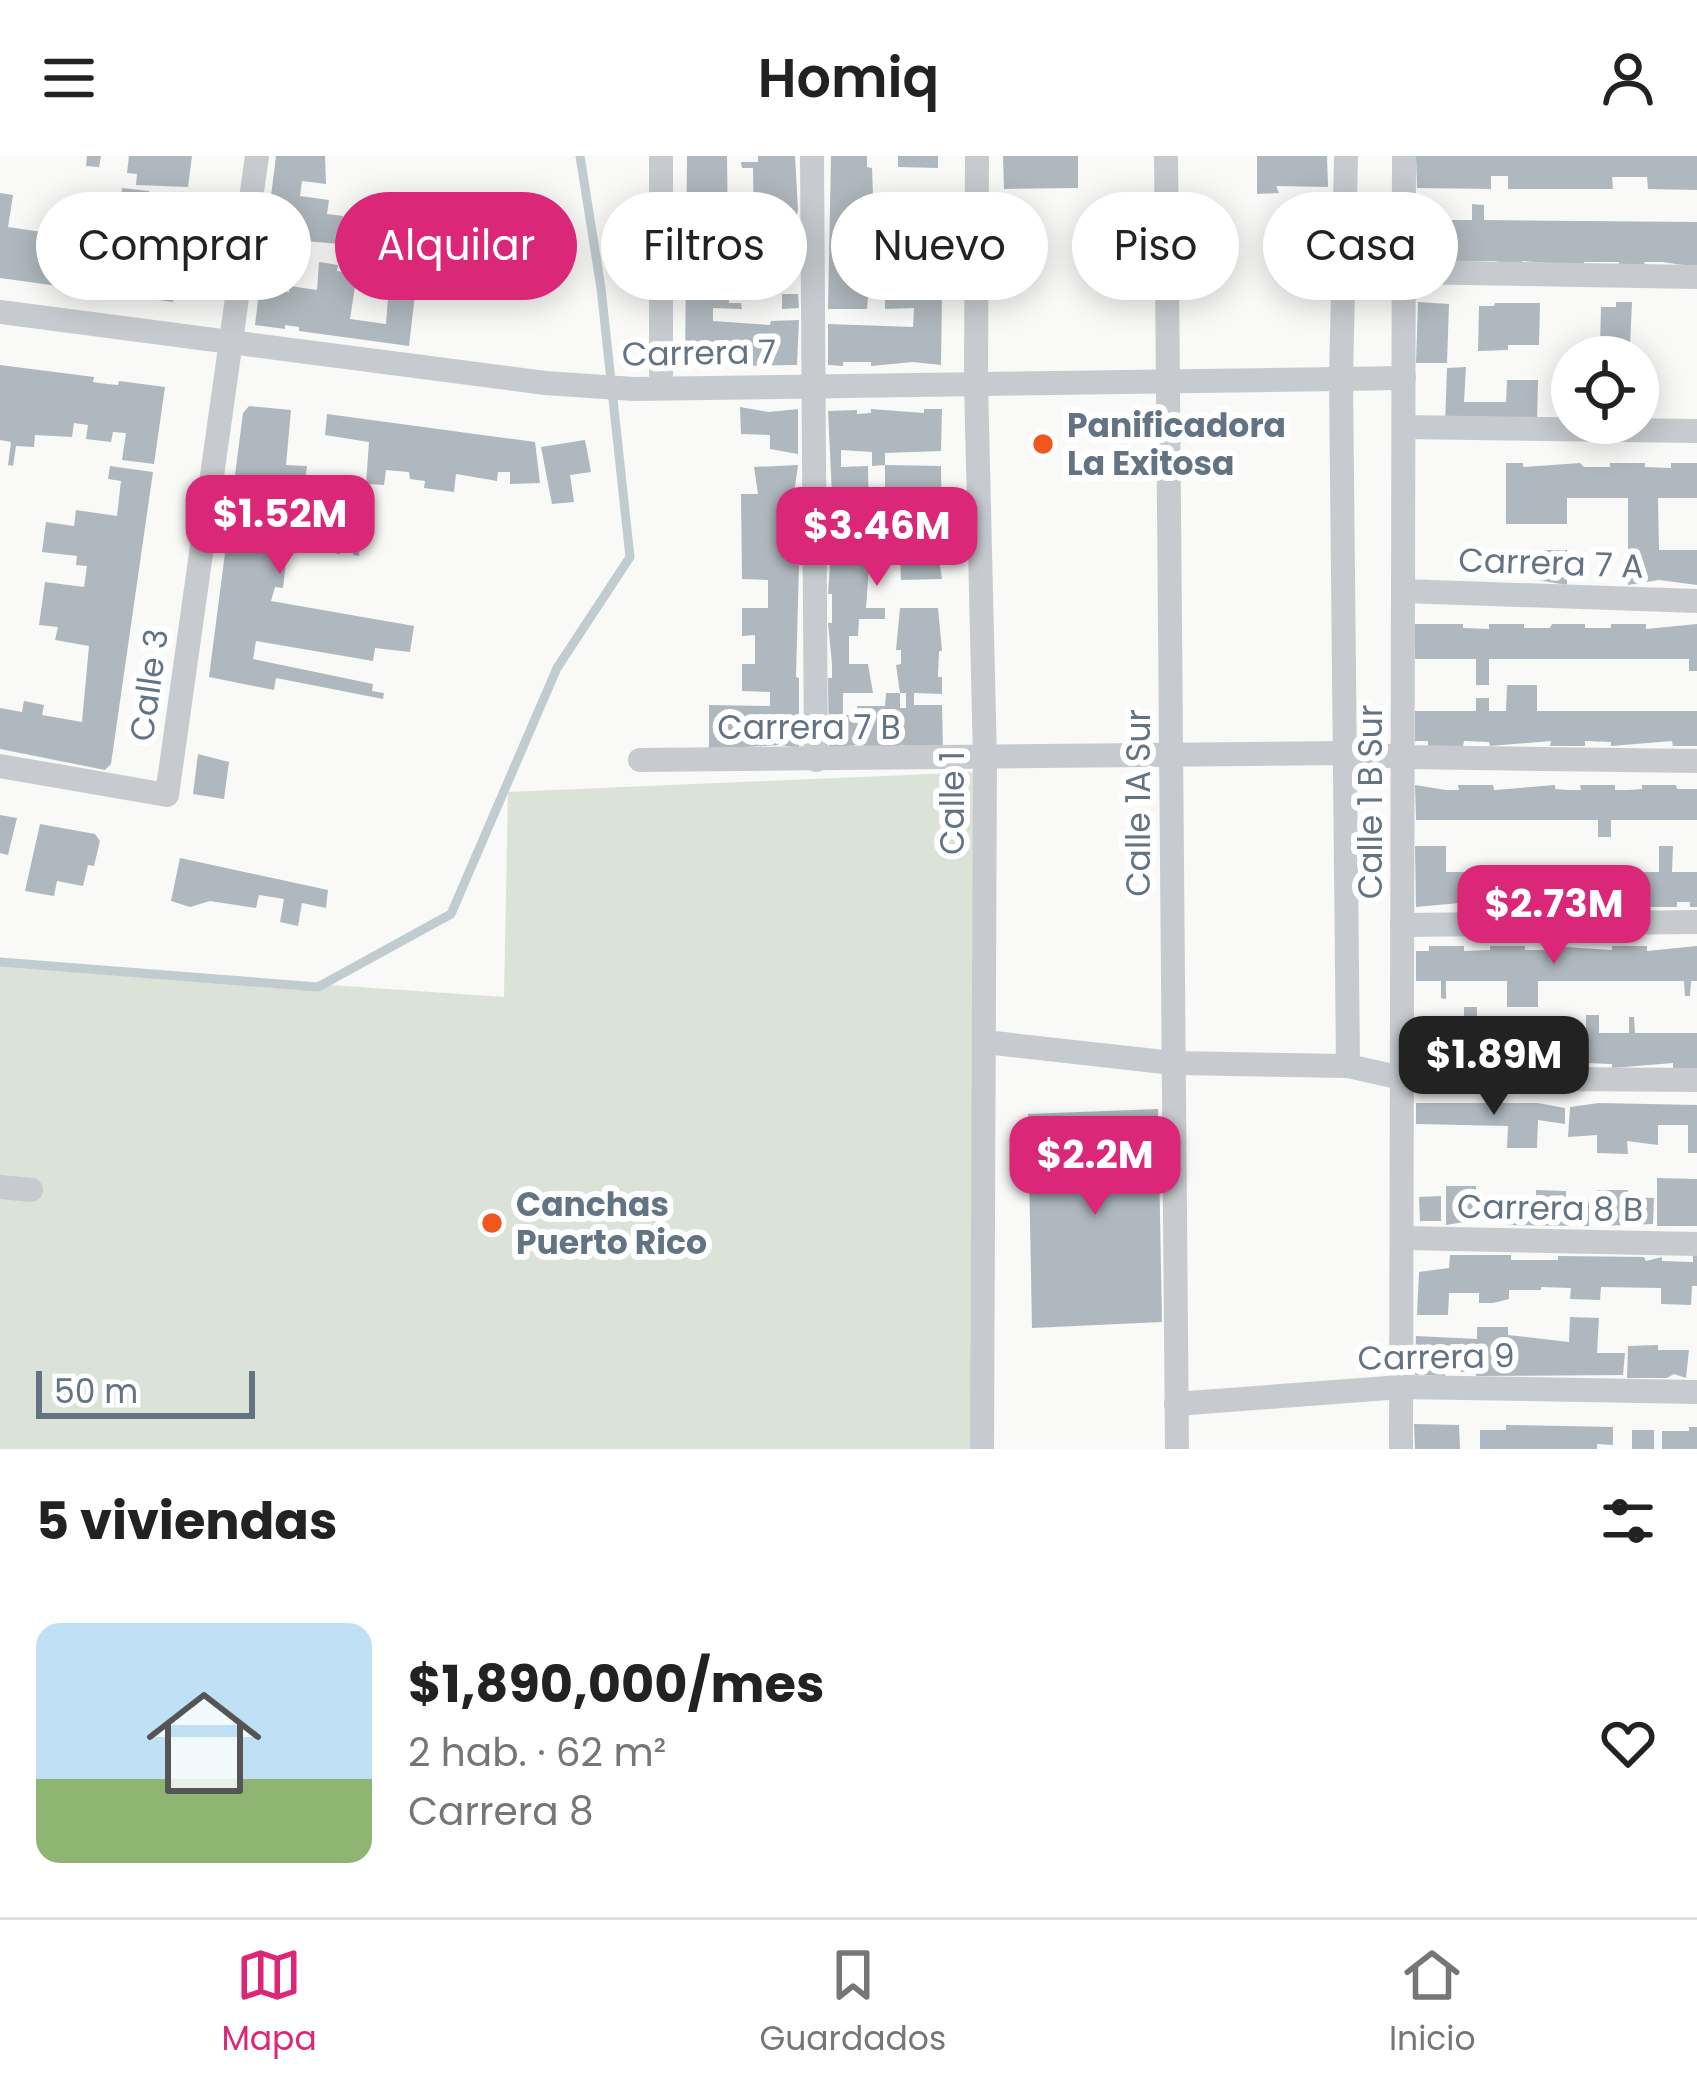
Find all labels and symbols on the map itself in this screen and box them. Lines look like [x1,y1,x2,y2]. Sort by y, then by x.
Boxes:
street label: Carrera 7 [621,328,777,378]
place label: Panificadora La Exitosa [1067,402,1286,487]
marker: Panificadora La Exitosa [1030,431,1056,457]
pin: $1.52M [182,475,378,577]
pin: $3.46M [779,487,975,589]
street label: Carrera 7 A [1458,536,1644,590]
street label: Calle 3 [118,626,180,744]
street label: Carrera 7 B [717,704,901,751]
street label: Calle 1 B Sur [1347,705,1394,899]
street label: Calle 1A Sur [1115,709,1162,897]
street label: Calle 1 [929,751,976,855]
pin: $2.73M [1456,865,1652,967]
pin: $1.89M [1396,1016,1592,1118]
pin: $2.2M [1011,1116,1179,1218]
place label: Canchas Puerto Rico [516,1181,707,1266]
street label: Carrera 8 B [1457,1183,1643,1233]
marker: Canchas Puerto Rico [479,1210,505,1236]
street label: Carrera 9 [1357,1332,1515,1382]
scale bar [36,1365,255,1418]

